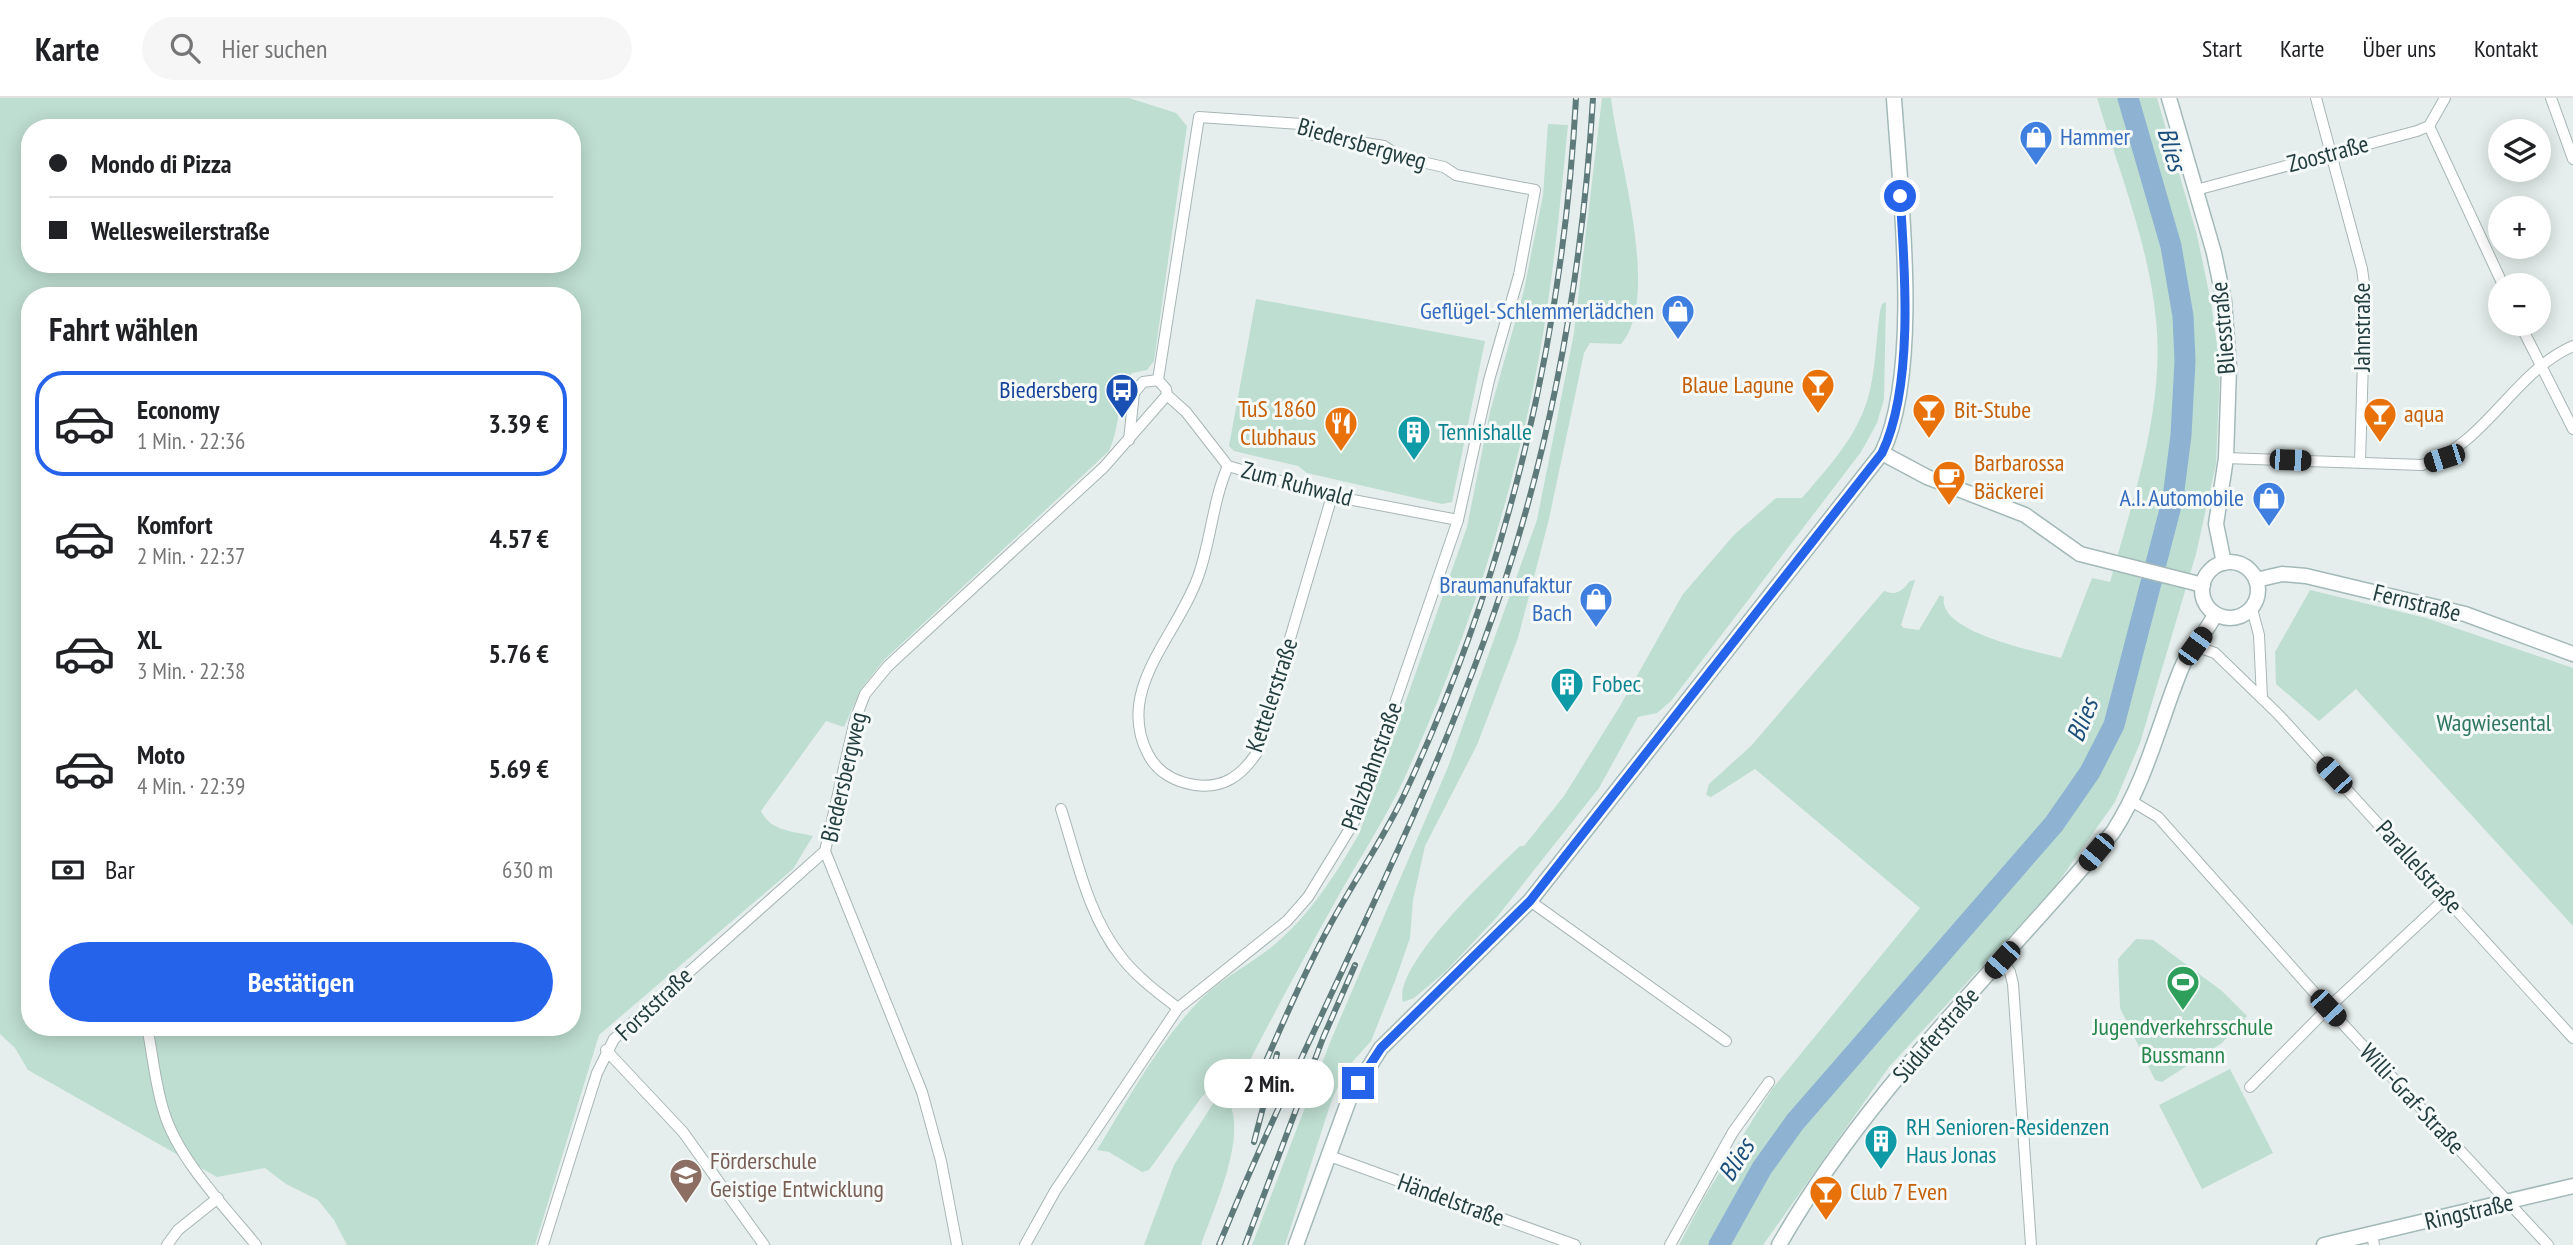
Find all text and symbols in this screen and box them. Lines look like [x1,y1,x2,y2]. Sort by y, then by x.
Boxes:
search box [142,17,632,80]
text: Karte [35,27,100,70]
icon: search [166,29,204,67]
text: Hier suchen [222,32,327,65]
text: Start [2202,33,2242,64]
text: Karte [2280,33,2325,64]
text: Über uns [2363,33,2436,64]
text: Kontakt [2474,33,2538,64]
street label: Biedersbergweg [1294,110,1430,177]
shop icon: Hammer [2017,118,2055,167]
map controls [2488,119,2551,336]
button: layers [2488,119,2551,182]
place label: Hammer [2060,121,2131,152]
water label: Blies [2151,123,2195,176]
street label: Zoostraße [2284,128,2372,179]
text: Mondo di Pizza [91,147,232,180]
route start [1884,180,1916,212]
button: + [2488,196,2551,259]
text: Wellesweilerstraße [91,214,270,247]
button: − [2488,273,2551,336]
street label: Bliesstraße [2203,281,2242,376]
street label: Jahnstraße [2346,283,2377,373]
shop icon: Geflügel-Schlemmerlädchen [1659,292,1697,341]
place label: Geflügel-Schlemmerlädchen [1420,295,1654,326]
text: Fahrt wählen [49,308,198,350]
bar icon: Blaue Lagune [1799,366,1837,415]
place label: Blaue Lagune [1682,369,1794,400]
bus stop icon: Biedersberg [1103,371,1141,420]
place label: Biedersberg [999,374,1098,405]
bar icon: Bit-Stube [1910,391,1948,440]
icon: car [53,392,116,455]
text: Economy [137,393,219,426]
place label: TuS 1860 Clubhaus [1238,393,1316,452]
place label: Bit-Stube [1954,394,2031,425]
bar icon: aqua [2361,395,2399,444]
place label: aqua [2404,398,2444,429]
restaurant icon: TuS 1860 Clubhaus [1322,404,1360,453]
text: 3.39 € [488,407,549,440]
building icon: Tennishalle [1395,413,1433,462]
place label: Tennishalle [1438,416,1532,447]
text: 1 Min. · 22:36 [137,426,245,455]
car [2421,442,2468,474]
place label: Barbarossa Bäckerei [1974,447,2064,506]
car [2269,449,2312,471]
street label: Zum Ruhwald [1238,454,1356,513]
cafe icon: Barbarossa Bäckerei [1930,458,1968,507]
shop icon: A.I. Automobile [2250,479,2288,528]
place label: A.I. Automobile [2120,482,2244,513]
icon: car [53,507,116,570]
text: Komfort [137,508,213,541]
text: 4.57 € [490,522,549,555]
text: 2 Min. · 22:37 [137,541,245,570]
place label: Braumanufaktur Bach [1439,569,1572,628]
street label: Fernstraße [2370,577,2464,628]
shop icon: Braumanufaktur Bach [1577,580,1615,629]
icon: car [53,622,116,685]
text: XL [137,623,162,656]
car [2175,623,2216,669]
street label: Kettelerstraße [1239,634,1305,756]
text: 5.76 € [488,637,549,670]
text: 3 Min. · 22:38 [137,656,245,685]
building icon: Fobec [1548,665,1586,714]
place label: Fobec [1592,668,1641,699]
water label: Blies [2058,691,2106,746]
street label: Pfalzbahnstraße [1334,697,1409,834]
park label: Wagwiesental [2437,707,2552,738]
street label: Biedersbergweg [813,709,874,845]
icon: car [53,737,116,800]
text: Moto [137,738,185,771]
text: 5.69 € [488,752,549,785]
car [2312,752,2357,798]
text: 4 Min. · 22:39 [137,771,245,800]
street label: Parallelstraße [2369,814,2469,920]
car [2075,829,2118,875]
icon: cash [49,851,87,889]
text: Bar [105,853,135,886]
text: 630 m [502,855,553,884]
car [1981,937,2024,983]
button: Bestätigen [49,942,553,1022]
street label: Forststraße [609,960,699,1047]
sports icon: Jugendverkehrsschule Bussmann [2164,963,2202,1012]
street label: Süduferstraße [1886,981,1986,1089]
car [2306,985,2351,1031]
place label: Jugendverkehrsschule Bussmann [2092,1011,2273,1070]
street label: Willi-Graf-Straße [2353,1037,2472,1161]
callout: 2 Min. [1204,1058,1334,1108]
route end [1342,1067,1374,1099]
text: 2 Min. [1243,1069,1295,1098]
place label: RH Senioren-Residenzen Haus Jonas [1906,1111,2109,1170]
building icon: RH Senioren-Residenzen Haus Jonas [1862,1122,1900,1171]
water label: Blies [1710,1131,1762,1187]
place label: Förderschule Geistige Entwicklung [710,1145,884,1204]
school or university icon: Förderschule Geistige Entwicklung [667,1156,705,1205]
street label: Händelstraße [1394,1166,1509,1233]
bar icon: Club 7 Even [1807,1173,1845,1222]
place label: Club 7 Even [1850,1176,1947,1207]
street label: Ringstraße [2421,1186,2516,1237]

